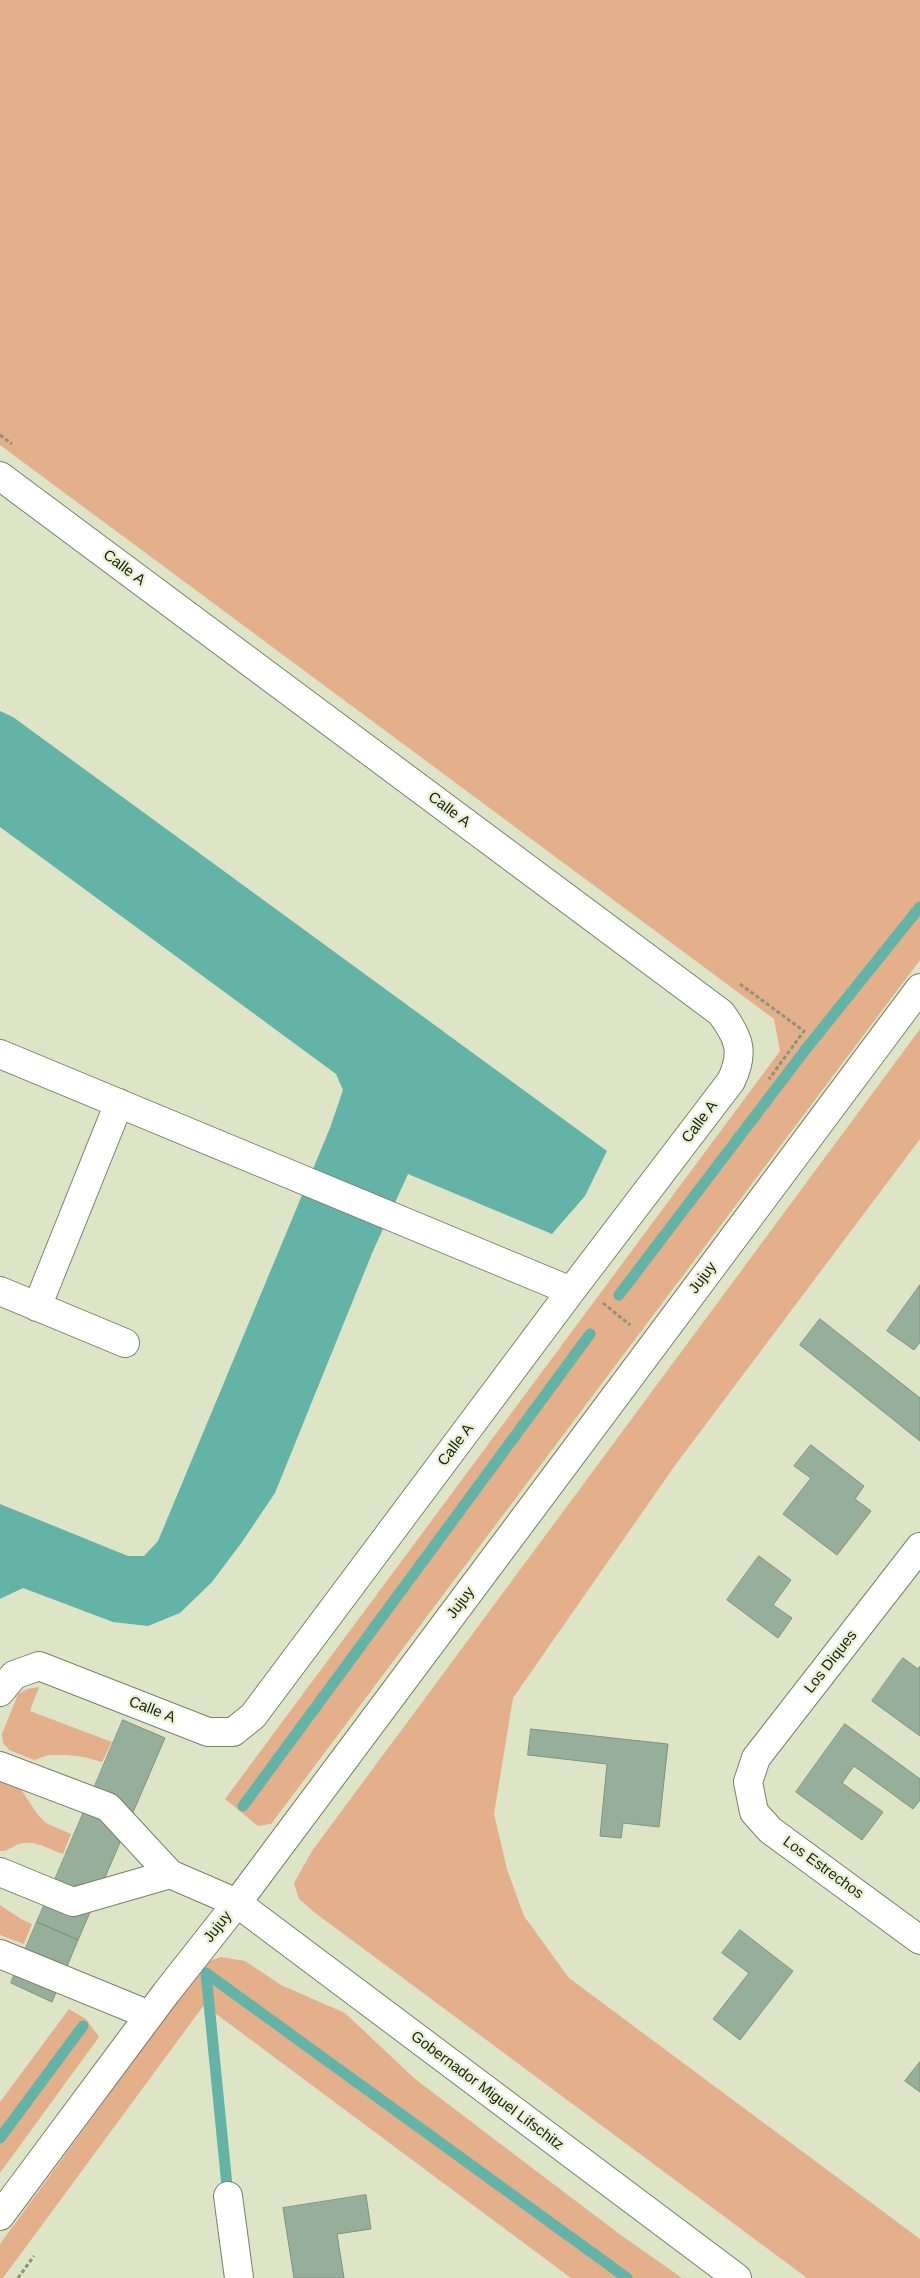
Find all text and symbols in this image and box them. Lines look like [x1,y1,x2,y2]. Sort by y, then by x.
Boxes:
street label: Calle A [99,546,149,590]
street label: Calle A [424,788,474,832]
street label: Calle A [678,1097,722,1147]
street label: Jujuy [685,1259,721,1297]
street label: Calle A [434,1420,478,1470]
street label: Jujuy [443,1584,479,1622]
street label: Los Diques [801,1627,861,1697]
street label: Calle A [126,1693,178,1727]
street label: Los Estrechos [779,1833,867,1903]
street label: Jujuy [200,1908,236,1946]
street label: Gobernador Miguel Lifschitz [407,2028,567,2154]

